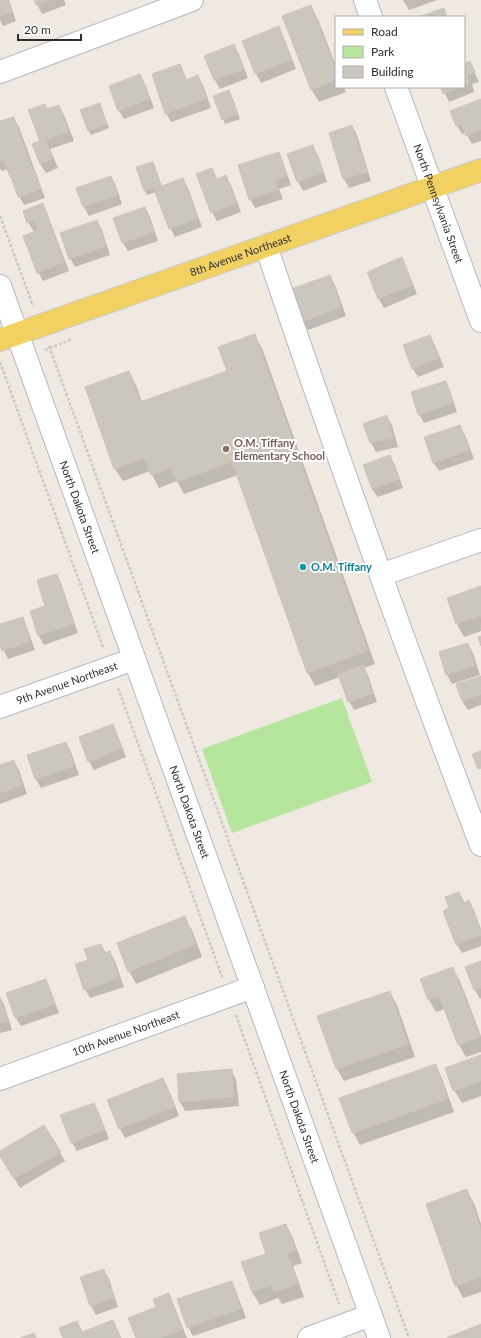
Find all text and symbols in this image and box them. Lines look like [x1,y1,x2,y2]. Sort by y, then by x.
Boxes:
scale bar [18,16,81,42]
legend [335,16,465,88]
text: 20 m [24,22,51,37]
text: Road [371,24,398,39]
text: Park [371,44,395,59]
text: Building [371,64,414,79]
street label: North Pennsylvania Street [411,142,466,265]
street label: 8th Avenue Northeast [188,231,293,278]
place label: O.M. Tiffany Elementary School [234,436,325,462]
marker: O.M. Tiffany Elementary School [221,444,231,454]
street label: North Dakota Street [57,459,103,555]
place label: O.M. Tiffany [311,560,372,573]
marker: O.M. Tiffany [298,562,308,572]
street label: 9th Avenue Northeast [14,658,119,707]
street label: North Dakota Street [167,764,213,860]
street label: 10th Avenue Northeast [70,1007,181,1058]
street label: North Dakota Street [277,1068,322,1165]

